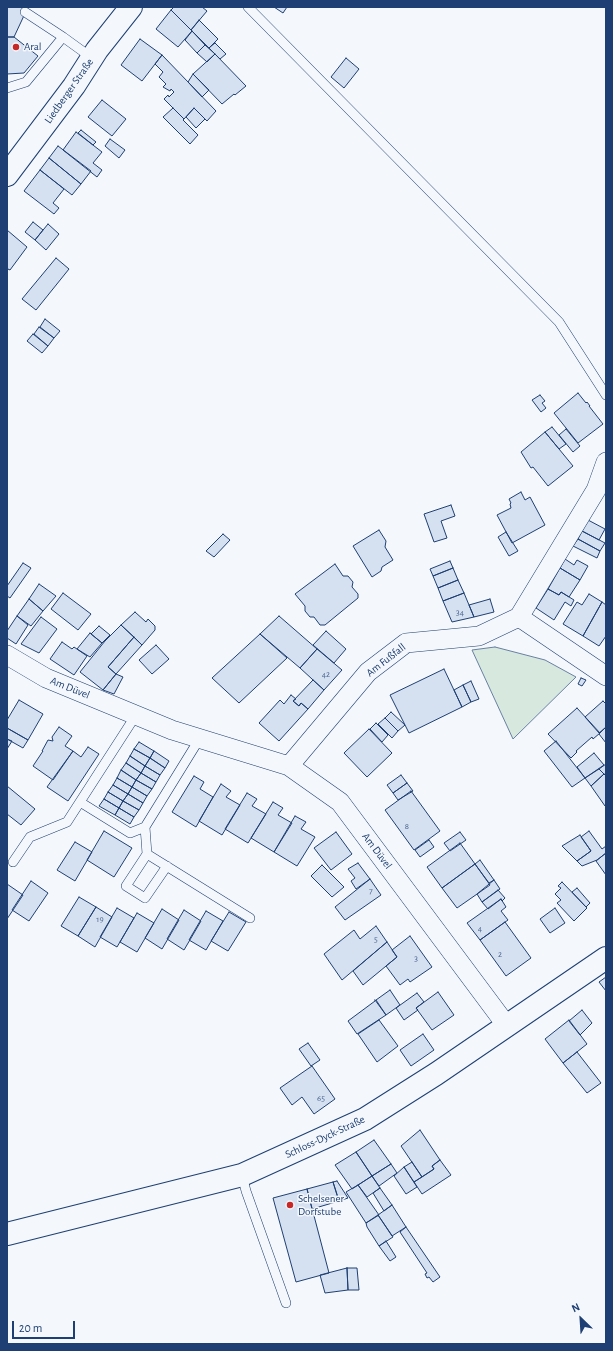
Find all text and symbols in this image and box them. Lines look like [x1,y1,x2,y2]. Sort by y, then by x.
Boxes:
place label: Aral [24,40,41,54]
marker: Aral [11,42,21,52]
street label: Liedberger Straße [42,56,96,126]
house number: 34 [456,607,464,617]
street label: Am Fußfall [364,640,408,680]
house number: 42 [322,669,330,679]
street label: Am Düvel [48,674,92,702]
house number: 8 [405,821,409,831]
street label: Am Düvel [359,830,395,872]
house number: 7 [369,886,373,896]
house number: 19 [96,914,104,924]
house number: 4 [478,923,482,933]
house number: 5 [374,934,378,944]
house number: 2 [498,949,502,959]
house number: 3 [414,953,418,963]
house number: 65 [317,1093,325,1103]
street label: Schloss-Dyck-Straße [283,1113,367,1161]
place label: Schelsener Dorfstube [298,1192,344,1218]
marker: Schelsener Dorfstube [285,1200,295,1210]
north arrow [561,1299,601,1339]
text: N [570,1301,582,1314]
scale bar [14,1313,77,1339]
text: 20 m [19,1322,42,1334]

